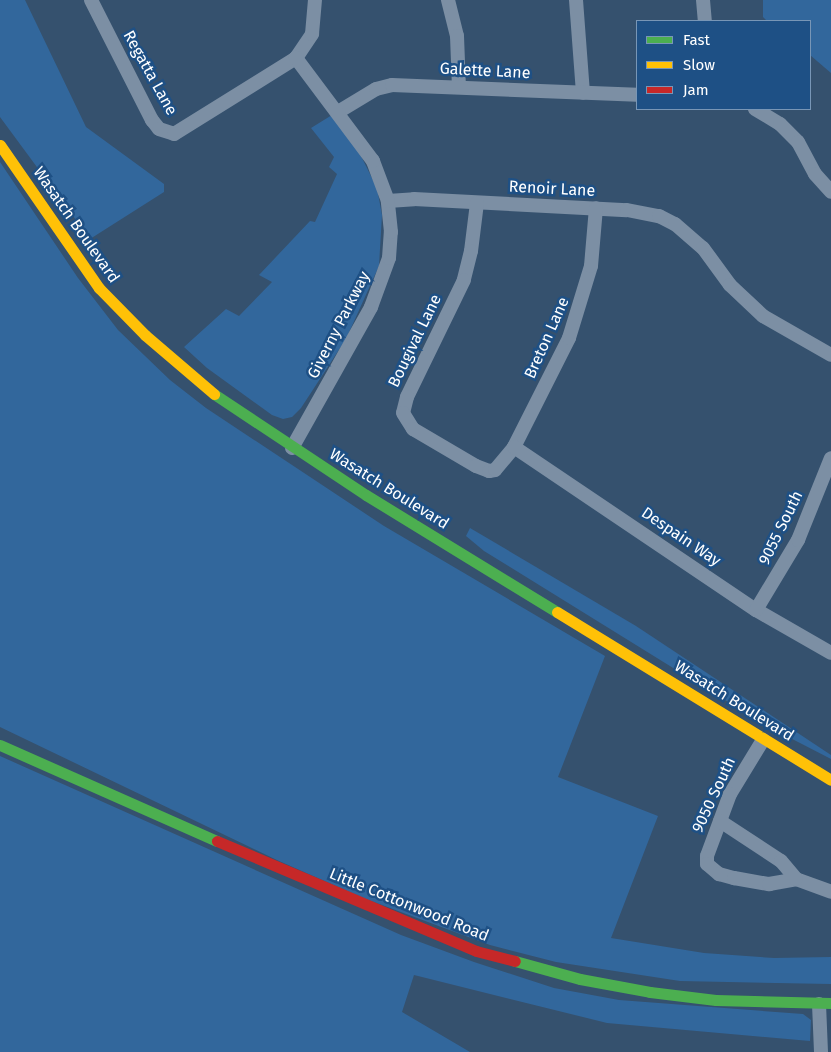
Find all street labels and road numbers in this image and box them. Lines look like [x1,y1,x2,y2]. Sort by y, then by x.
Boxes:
street label: Regatta Lane [119,27,181,119]
street label: Galette Lane [439,59,531,83]
street label: Wasatch Boulevard [29,163,123,287]
street label: Renoir Lane [508,177,596,201]
street label: Giverny Parkway [304,268,374,382]
street label: Bougival Lane [384,291,446,391]
street label: Breton Lane [520,294,574,382]
street label: Wasatch Boulevard [326,444,452,534]
street label: 9055 South [755,488,807,568]
street label: Despain Way [638,503,724,571]
street label: Wasatch Boulevard [671,656,797,746]
street label: 9050 South [688,754,740,836]
street label: Little Cottonwood Road [326,864,492,946]

